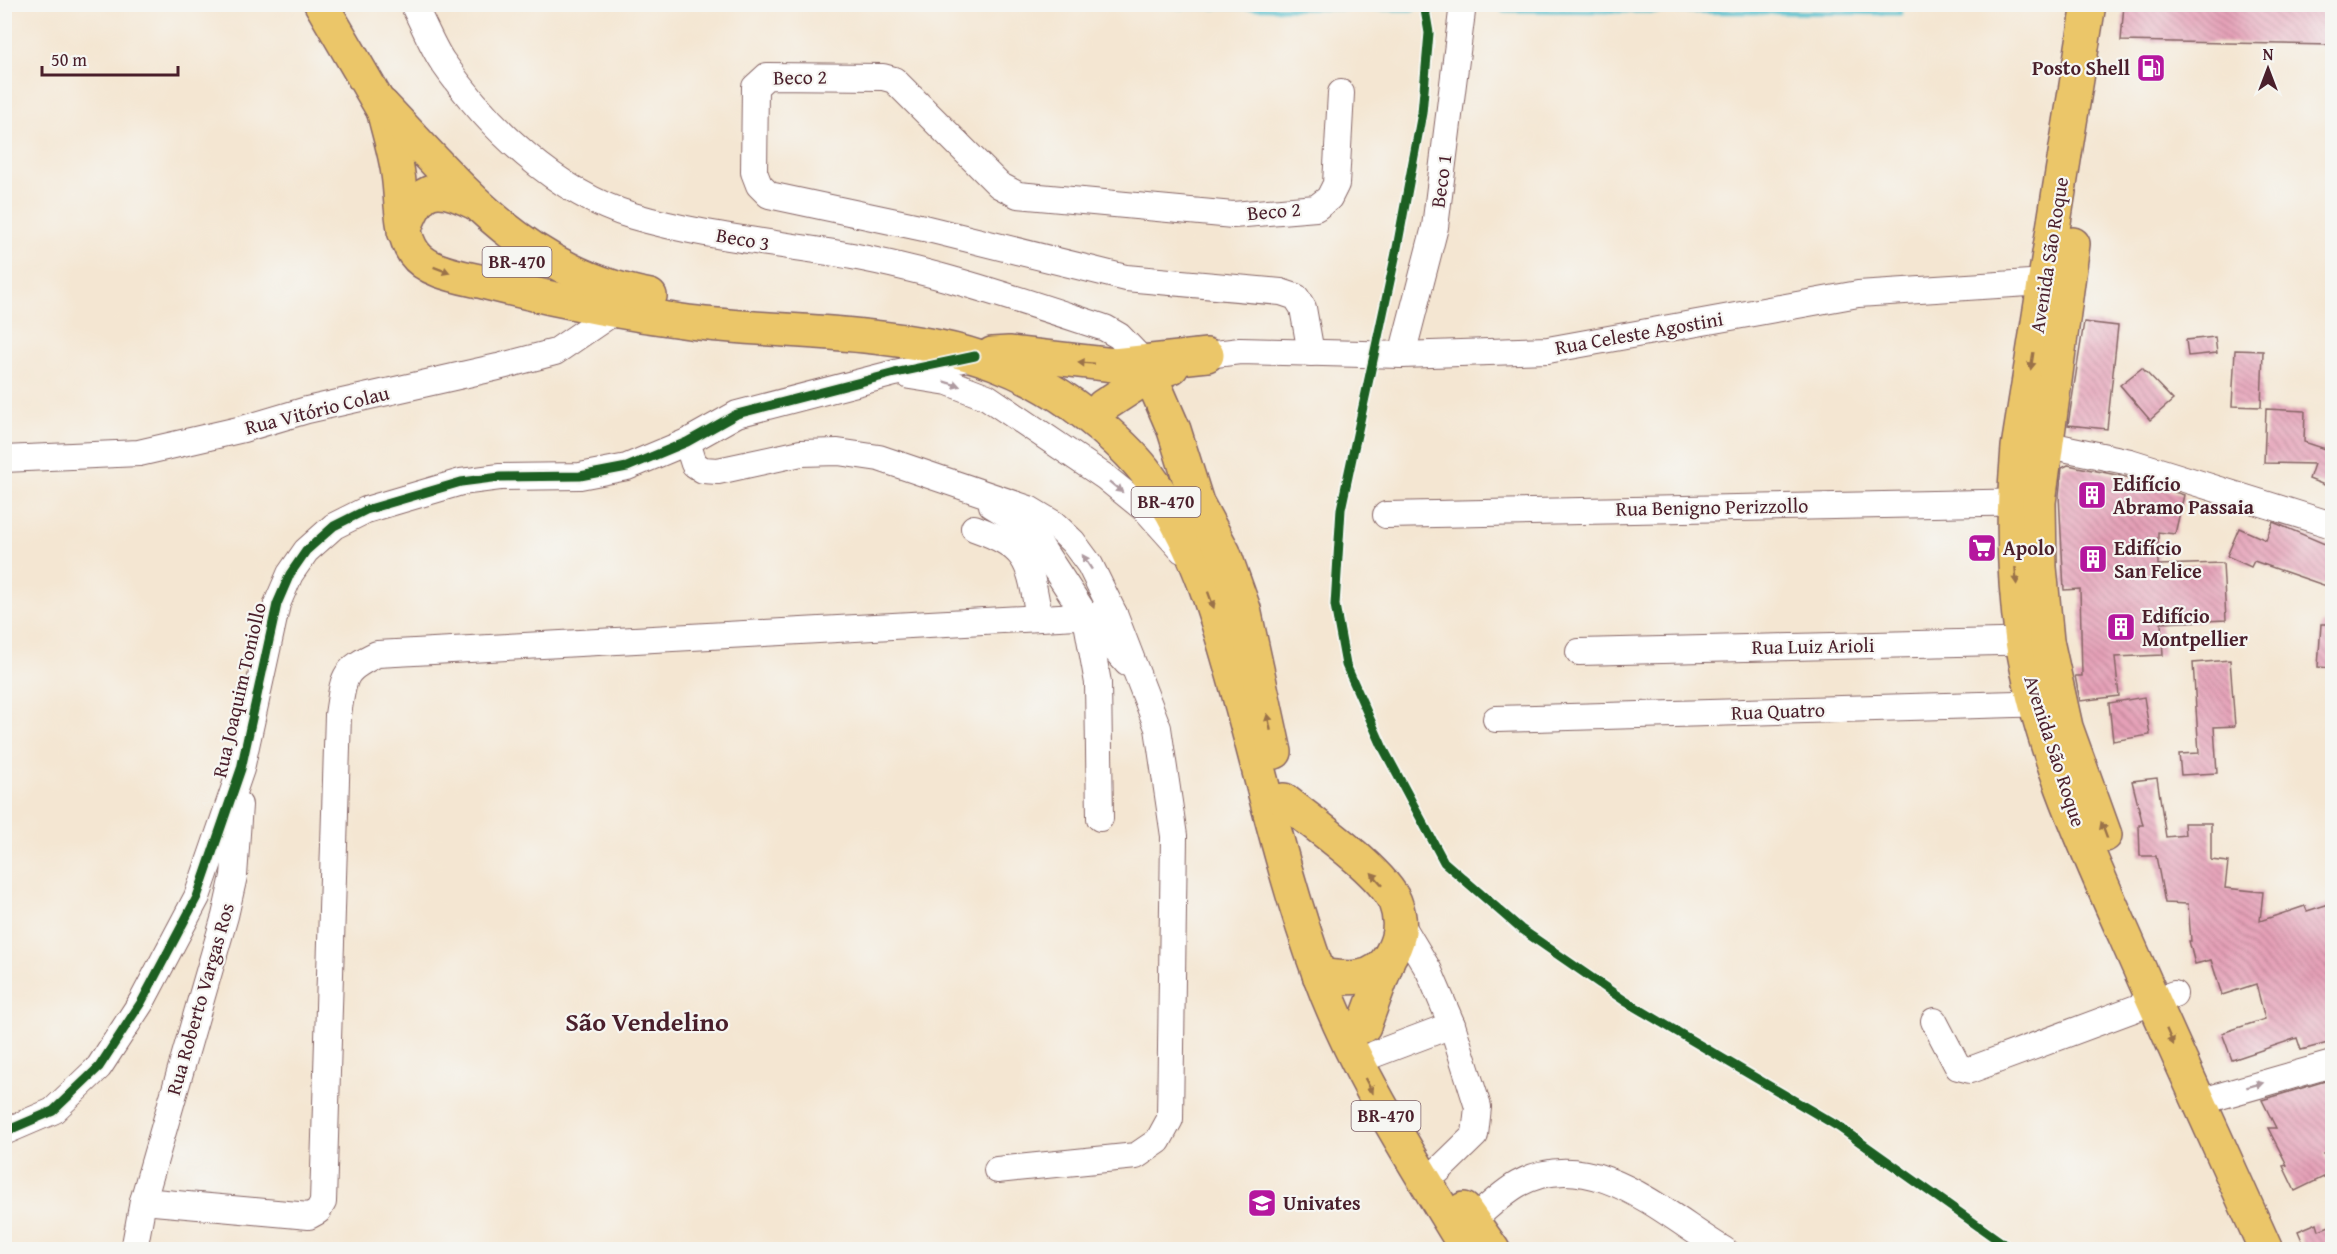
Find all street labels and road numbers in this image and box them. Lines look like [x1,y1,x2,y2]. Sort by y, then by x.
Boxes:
street label: Beco 2 [773,62,827,91]
street label: Beco 1 [1422,152,1459,210]
street label: Avenida São Roque [2022,175,2075,335]
street label: Beco 2 [1246,194,1302,227]
street label: Beco 3 [714,220,772,257]
road number: BR-470 [482,247,552,277]
street label: Rua Celeste Agostini [1553,303,1726,362]
street label: Rua Vitório Colau [242,378,392,441]
road number: BR-470 [1132,487,1200,517]
street label: Rua Benigno Perizzollo [1615,490,1809,523]
street label: Rua Joaquim Toniollo [204,599,273,780]
street label: Rua Luiz Arioli [1751,630,1875,661]
street label: Avenida São Roque [2017,671,2094,830]
street label: Rua Quatro [1731,694,1825,727]
street label: Rua Roberto Vargas Ros [158,899,241,1098]
road number: BR-470 [1352,1101,1420,1131]

